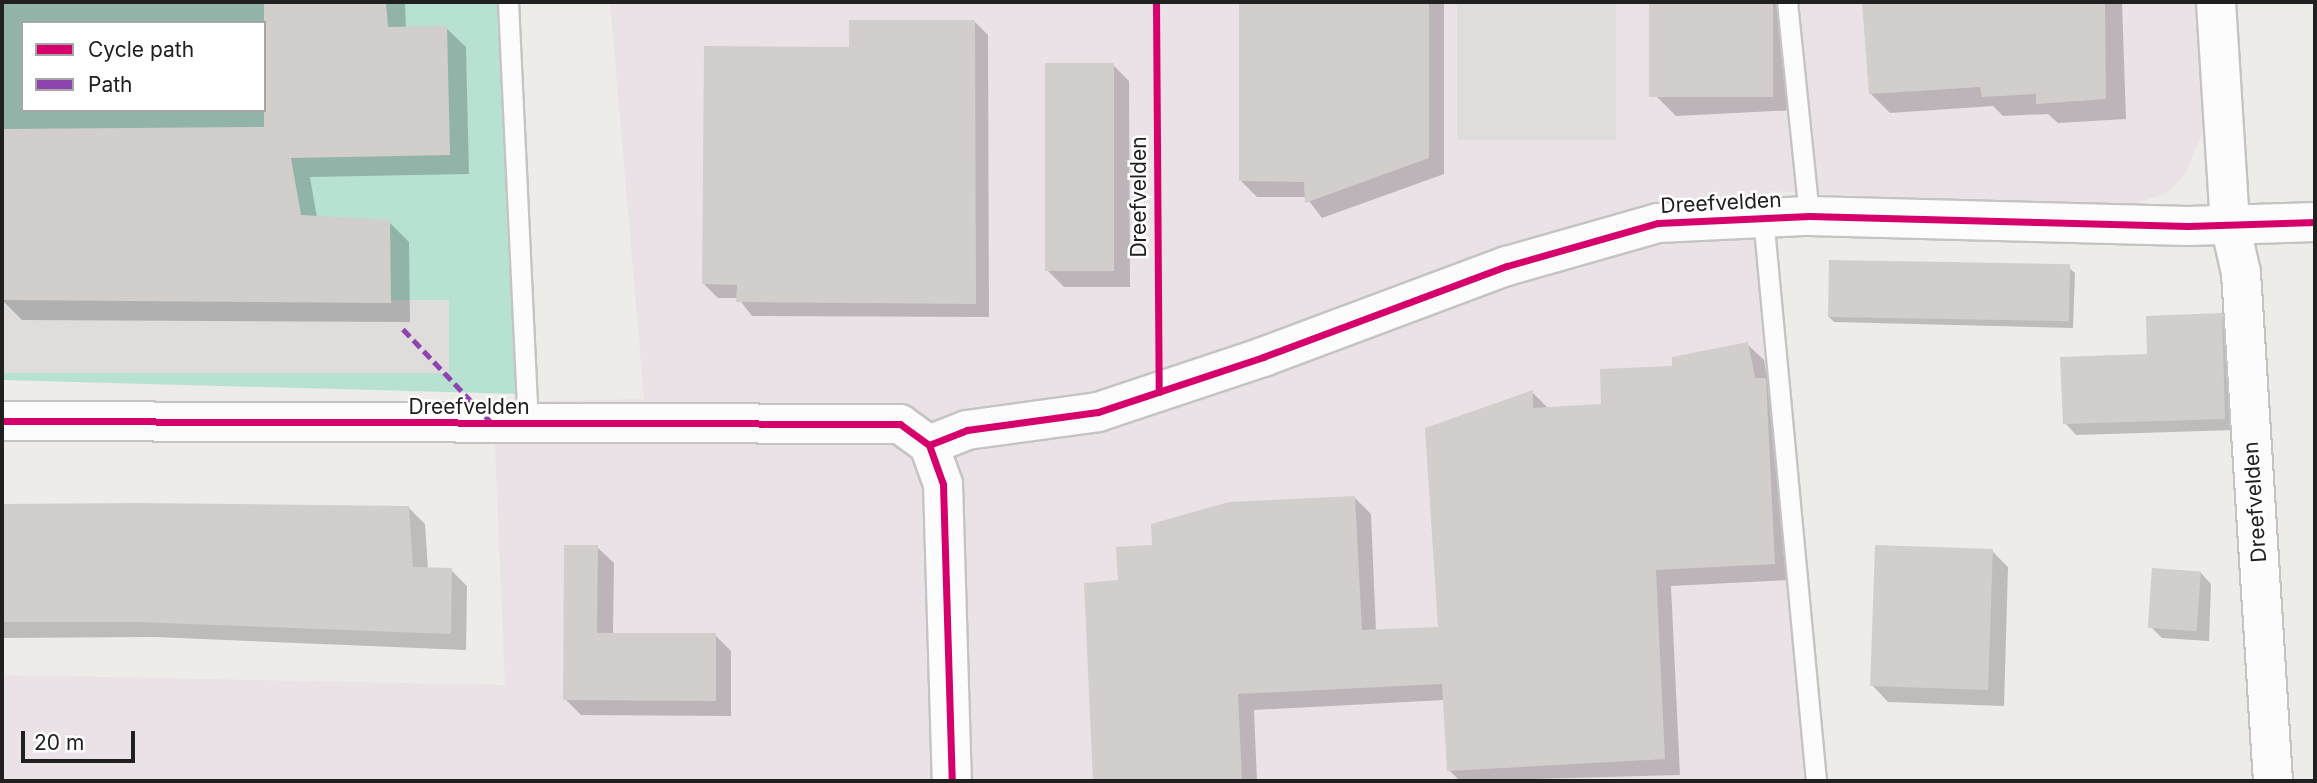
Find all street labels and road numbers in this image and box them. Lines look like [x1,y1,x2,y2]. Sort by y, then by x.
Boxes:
street label: Dreefvelden [1126,136,1152,258]
street label: Dreefvelden [1660,187,1782,219]
street label: Dreefvelden [408,394,530,420]
street label: Dreefvelden [2238,441,2272,563]

